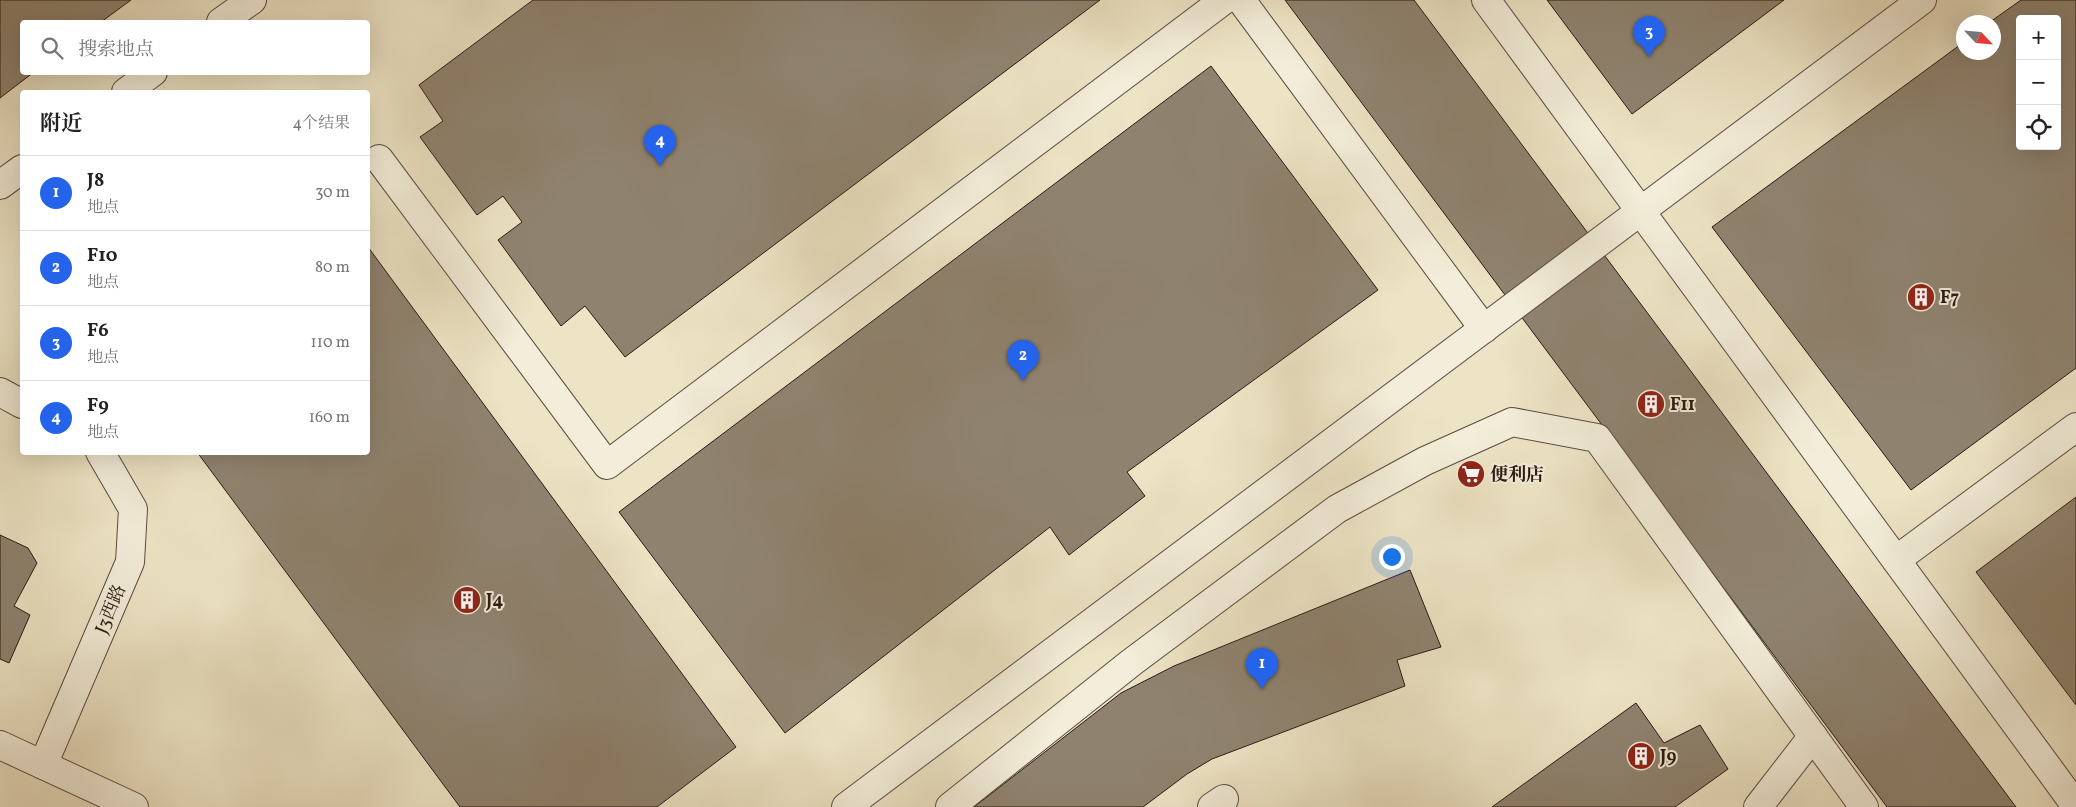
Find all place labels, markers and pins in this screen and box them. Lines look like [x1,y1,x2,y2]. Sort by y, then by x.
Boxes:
pin: 3 [1633,16,1665,57]
pin: 4 [644,125,676,166]
building icon: F7 [1906,282,1936,312]
place label: F7 [1940,286,1960,311]
pin: 2 [1007,340,1039,381]
building icon: F11 [1636,389,1666,419]
place label: F11 [1670,393,1695,418]
supermarket icon: 便利店 [1456,459,1486,489]
place label: 便利店 [1490,463,1544,488]
building icon: J4 [452,585,482,615]
place label: J4 [485,589,504,614]
pin: 1 [1246,648,1278,689]
building icon: J9 [1626,741,1656,771]
place label: J9 [1659,745,1677,770]

